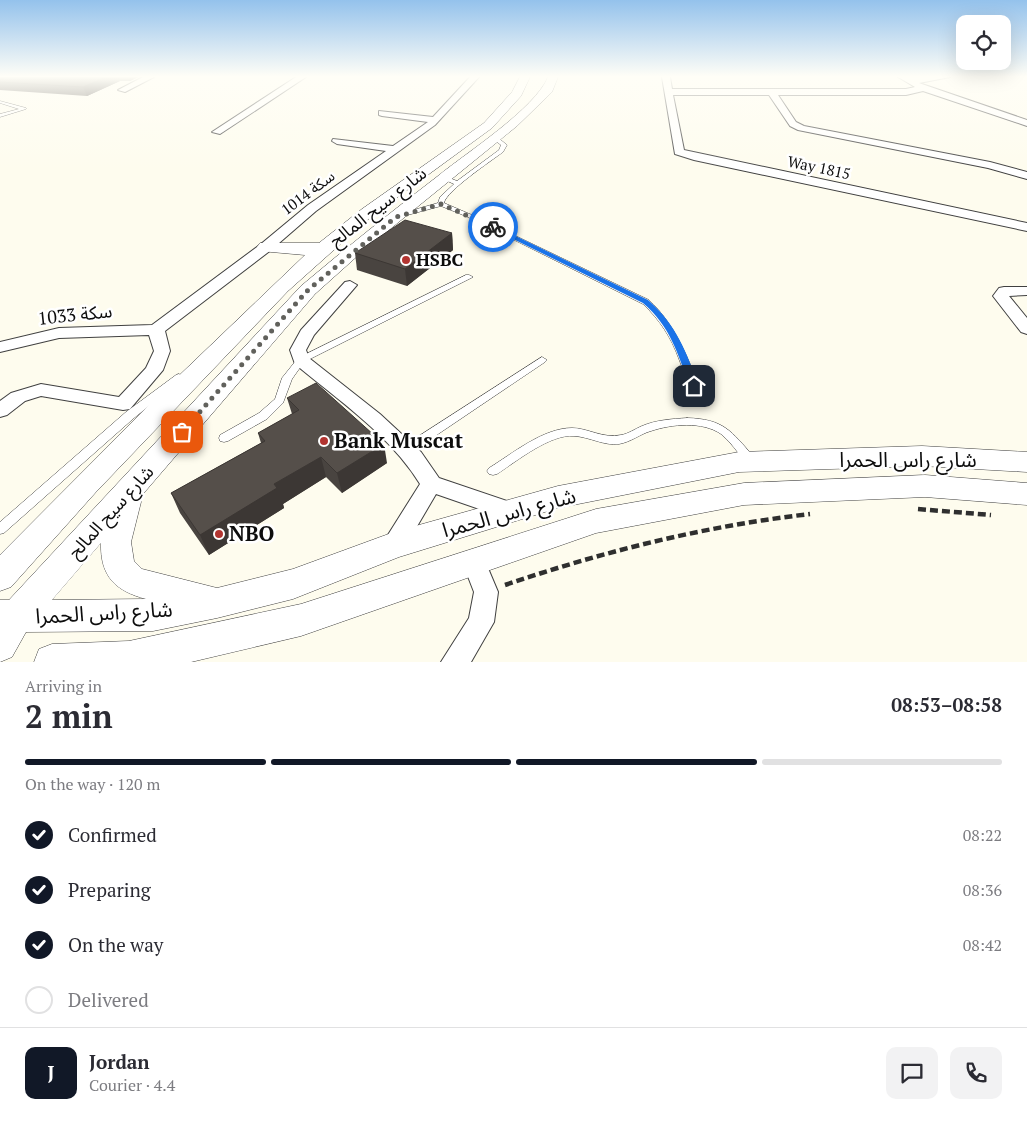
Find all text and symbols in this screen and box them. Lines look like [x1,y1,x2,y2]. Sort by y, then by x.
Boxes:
map controls [956,15,1011,70]
button: locate [956,15,1011,70]
street label: Way 1815 [786,151,852,183]
street label: شارع سيح المالح [324,161,433,254]
street label: سكة 1014 [276,165,338,219]
courier [468,202,518,252]
icon: bike [479,213,507,241]
place label: HSBC [416,247,463,271]
marker: HSBC [400,254,412,266]
street label: سكة 1033 [36,298,113,330]
pin [673,365,715,407]
icon: home [680,372,708,400]
pin [161,411,203,453]
icon: bag [168,418,196,446]
place label: Bank Muscat [334,426,464,454]
marker: Bank Muscat [318,435,330,447]
street label: شارع راس الحمرا [839,445,977,475]
street label: شارع سيح المالح [62,460,161,565]
street label: شارع راس الحمرا [439,481,579,545]
place label: NBO [229,519,274,547]
marker: NBO [213,528,225,540]
street label: شارع راس الحمرا [35,594,173,632]
text: Arriving in [25,675,102,697]
text: 08:53–08:58 [891,692,1002,717]
text: 2 min [25,695,113,737]
text: On the way · 120 m [25,773,160,795]
icon: check [25,821,53,849]
text: Confirmed [68,822,157,847]
text: 08:22 [963,824,1002,846]
icon: check [25,876,53,904]
text: Preparing [68,877,151,902]
text: 08:36 [963,879,1002,901]
icon: check [25,931,53,959]
text: On the way [68,932,163,957]
text: 08:42 [963,934,1002,956]
text: Delivered [68,987,149,1012]
button: chat [886,1047,938,1099]
button: phone [950,1047,1002,1099]
text: Jordan [89,1049,150,1074]
text: J [48,1060,54,1085]
text: Courier · 4.4 [89,1074,175,1096]

